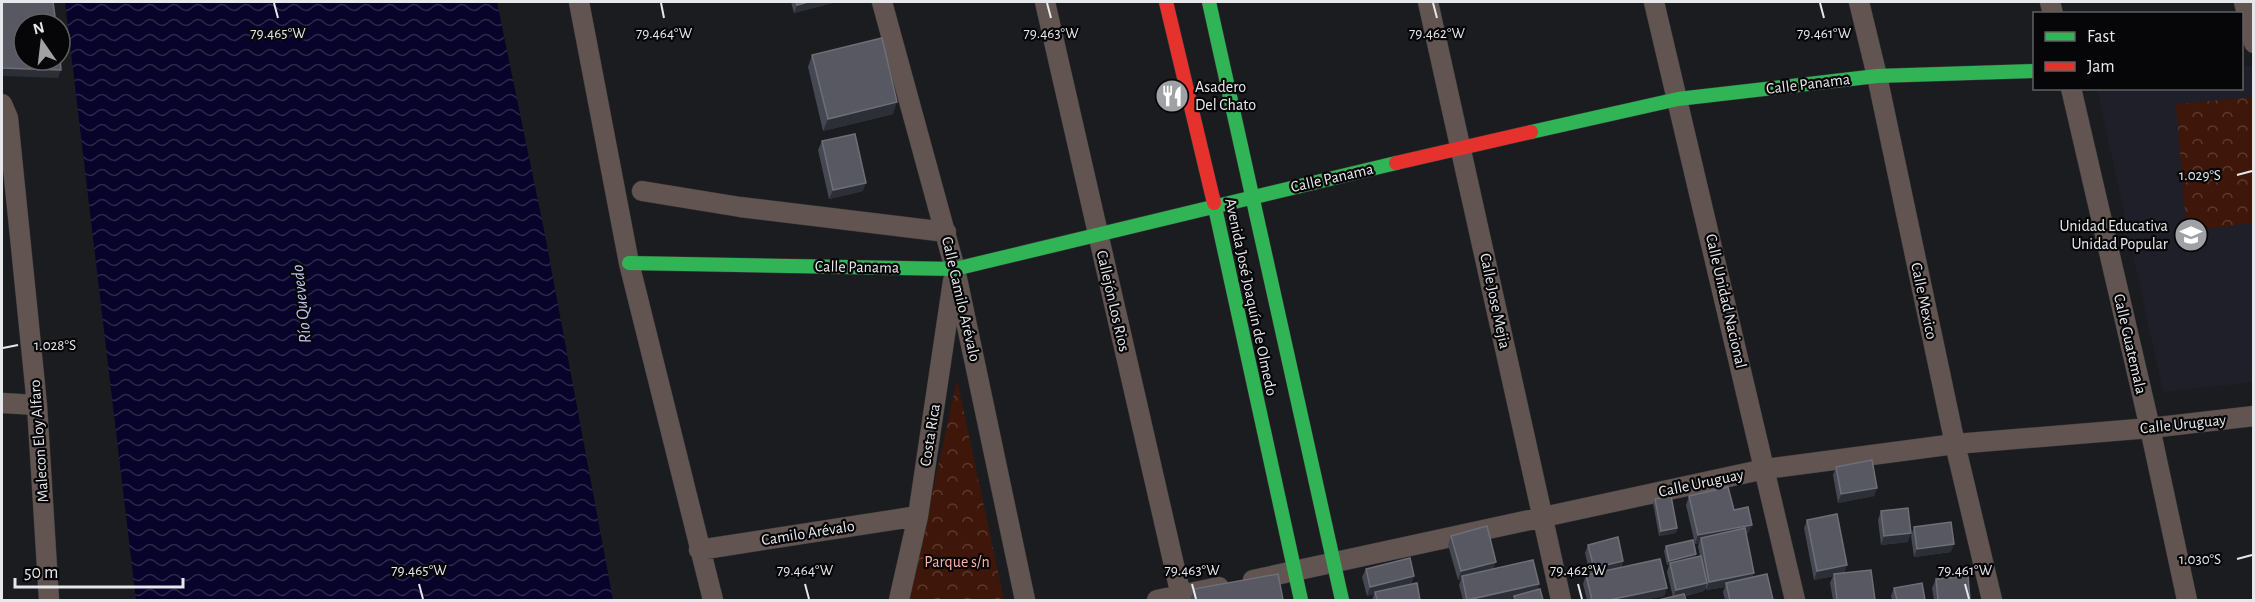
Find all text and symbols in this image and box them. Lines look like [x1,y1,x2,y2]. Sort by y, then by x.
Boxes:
north arrow [12,12,72,72]
legend [2033,12,2243,90]
text: N [31,19,46,38]
text: 79.465°W [250,26,306,41]
text: 79.464°W [636,26,693,41]
text: 79.463°W [1023,26,1079,41]
text: 79.462°W [1409,26,1466,41]
text: 79.461°W [1797,26,1852,41]
text: Fast [2087,28,2115,46]
text: Jam [2087,58,2115,76]
street label: Calle Panama [1765,71,1851,97]
restaurant icon: Asadero Del Chato [1154,78,1190,114]
place label: Asadero Del Chato [1195,79,1256,113]
street label: Calle Panama [1289,161,1375,195]
text: 1.029°S [2179,168,2221,183]
street label: Avenida José Joaquín de Olmedo [1222,197,1280,397]
school or university icon: Unidad Educativa Unidad Popular [2173,217,2209,253]
place label: Unidad Educativa Unidad Popular [2060,218,2169,252]
street label: Calle Unidad Nacional [1703,232,1749,370]
street label: Calle Camilo Arévalo [939,235,983,363]
street label: Callejón Los Rios [1093,249,1132,353]
street label: Calle Jose Mejia [1476,252,1513,350]
street label: Calle Panama [815,258,899,276]
street label: Calle Mexico [1908,261,1940,341]
water label: Río Quevedo [289,264,315,344]
street label: Calle Guatemala [2111,292,2149,396]
text: 1.028°S [34,338,76,353]
street label: Malecon Eloy Alfaro [27,379,52,503]
street label: Costa Rica [917,403,943,467]
street label: Calle Uruguay [2139,411,2227,437]
street label: Calle Uruguay [1657,466,1745,501]
street label: Camilo Arévalo [760,518,856,548]
scale bar [15,551,183,589]
text: 1.030°S [2179,552,2221,567]
park label: Parque s/n [924,554,990,570]
text: 79.465°W [391,563,447,578]
text: 79.464°W [777,563,834,578]
text: 79.463°W [1164,563,1220,578]
text: 79.462°W [1550,563,1607,578]
text: 79.461°W [1938,563,1993,578]
text: 50 m [24,564,58,582]

